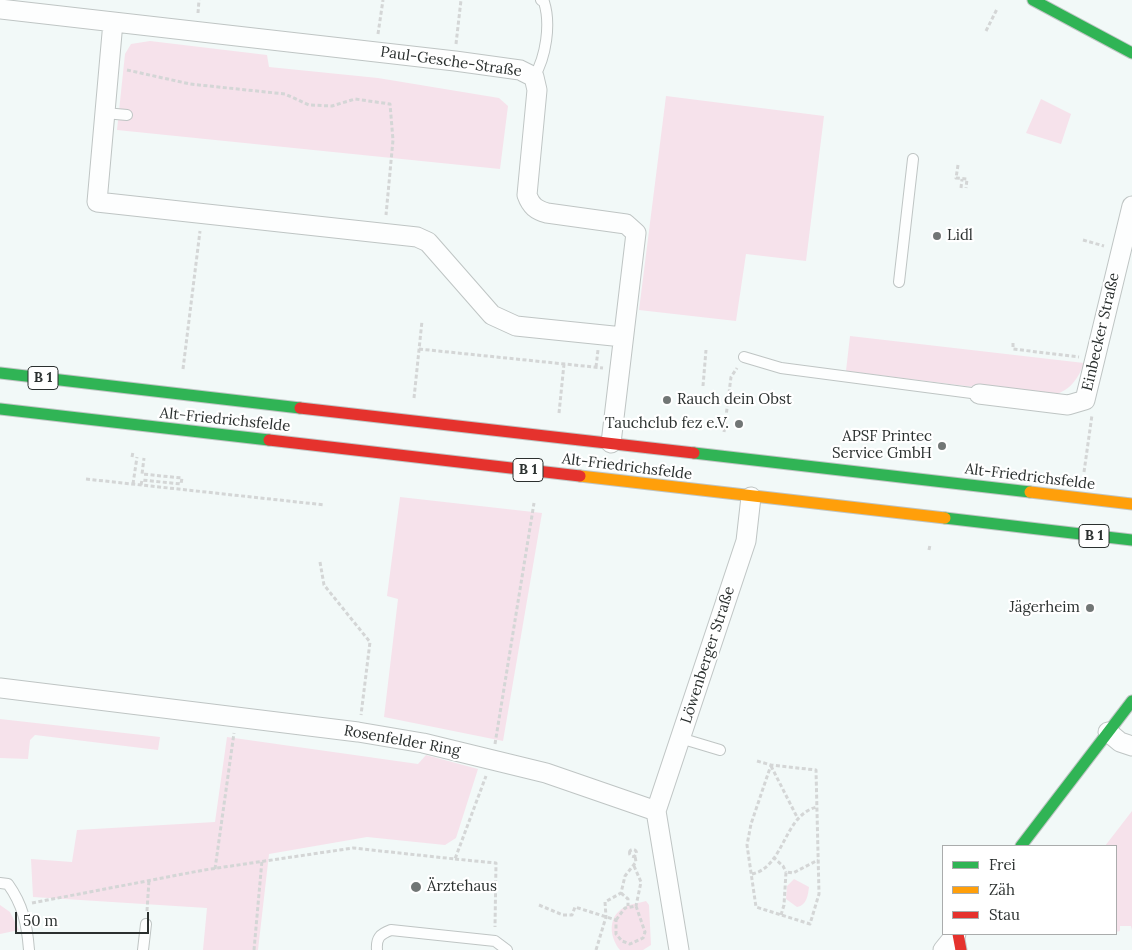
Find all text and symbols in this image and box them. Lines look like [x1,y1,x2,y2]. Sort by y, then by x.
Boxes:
street label: Paul-Gesche-Straße [379,43,523,81]
place label: Lidl [947,227,973,245]
marker: Lidl [931,230,943,242]
street label: Einbecker Straße [1079,271,1123,393]
road number: B 1 [28,366,58,389]
place label: Rauch dein Obst [677,391,792,409]
marker: Rauch dein Obst [661,394,673,406]
street label: Alt-Friedrichsfelde [159,404,291,436]
place label: Tauchclub fez e.V. [605,415,729,433]
marker: Tauchclub fez e.V. [733,418,745,430]
place label: APSF Printec Service GmbH [832,428,932,463]
marker: APSF Printec Service GmbH [936,440,948,452]
street label: Alt-Friedrichsfelde [561,450,693,484]
road number: B 1 [513,458,543,482]
street label: Alt-Friedrichsfelde [964,460,1096,494]
road number: B 1 [1079,524,1109,548]
street label: Löwenberger Straße [677,584,739,726]
place label: Jägerheim [1009,599,1080,617]
marker: Jägerheim [1084,602,1096,614]
street label: Rosenfelder Ring [342,722,462,760]
legend [942,845,1117,935]
text: Frei [989,855,1016,874]
place label: Ärztehaus [427,878,497,896]
marker: Ärztehaus [409,880,423,894]
text: Zäh [989,880,1015,899]
scale bar [18,902,151,934]
text: Stau [989,905,1020,924]
text: 50 m [23,911,58,930]

